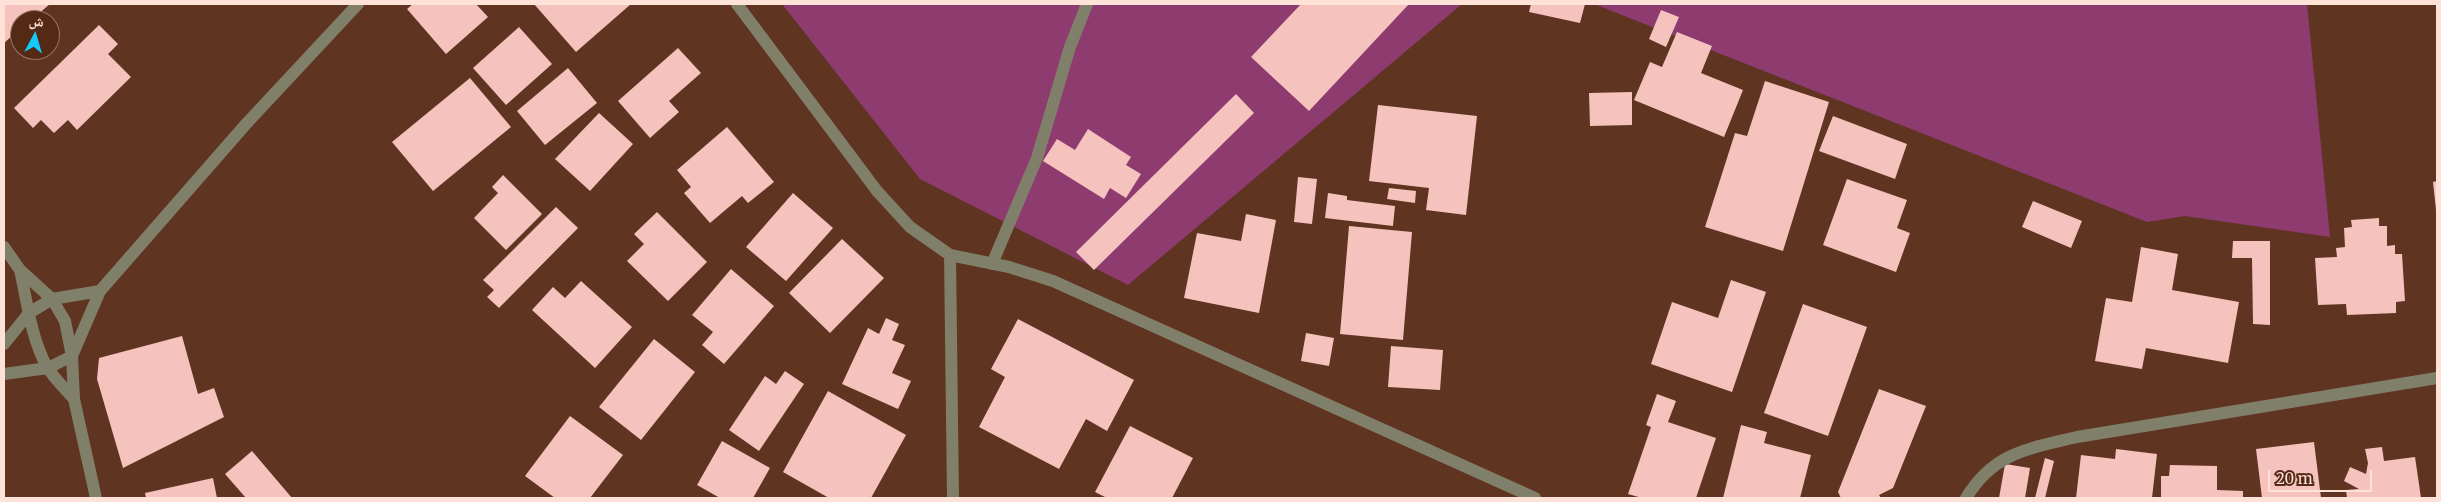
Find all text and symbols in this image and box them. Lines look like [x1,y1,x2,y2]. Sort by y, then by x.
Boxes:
north arrow [10,10,60,60]
text: ش [28,11,45,31]
scale bar [2271,460,2375,492]
text: 20 m [2276,469,2313,488]

